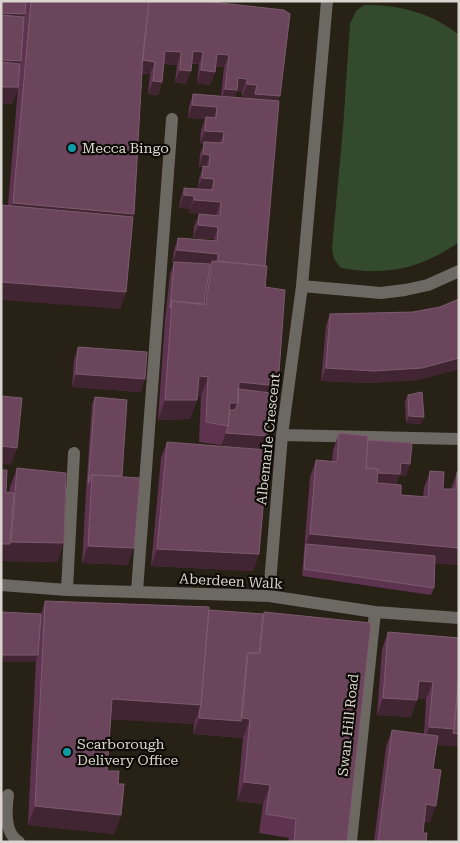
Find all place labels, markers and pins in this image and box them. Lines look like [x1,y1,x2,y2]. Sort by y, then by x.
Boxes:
place label: Mecca Bingo [82,140,169,156]
marker: Mecca Bingo [66,142,78,154]
place label: Scarborough Delivery Office [77,736,179,768]
marker: Scarborough Delivery Office [61,746,73,758]

